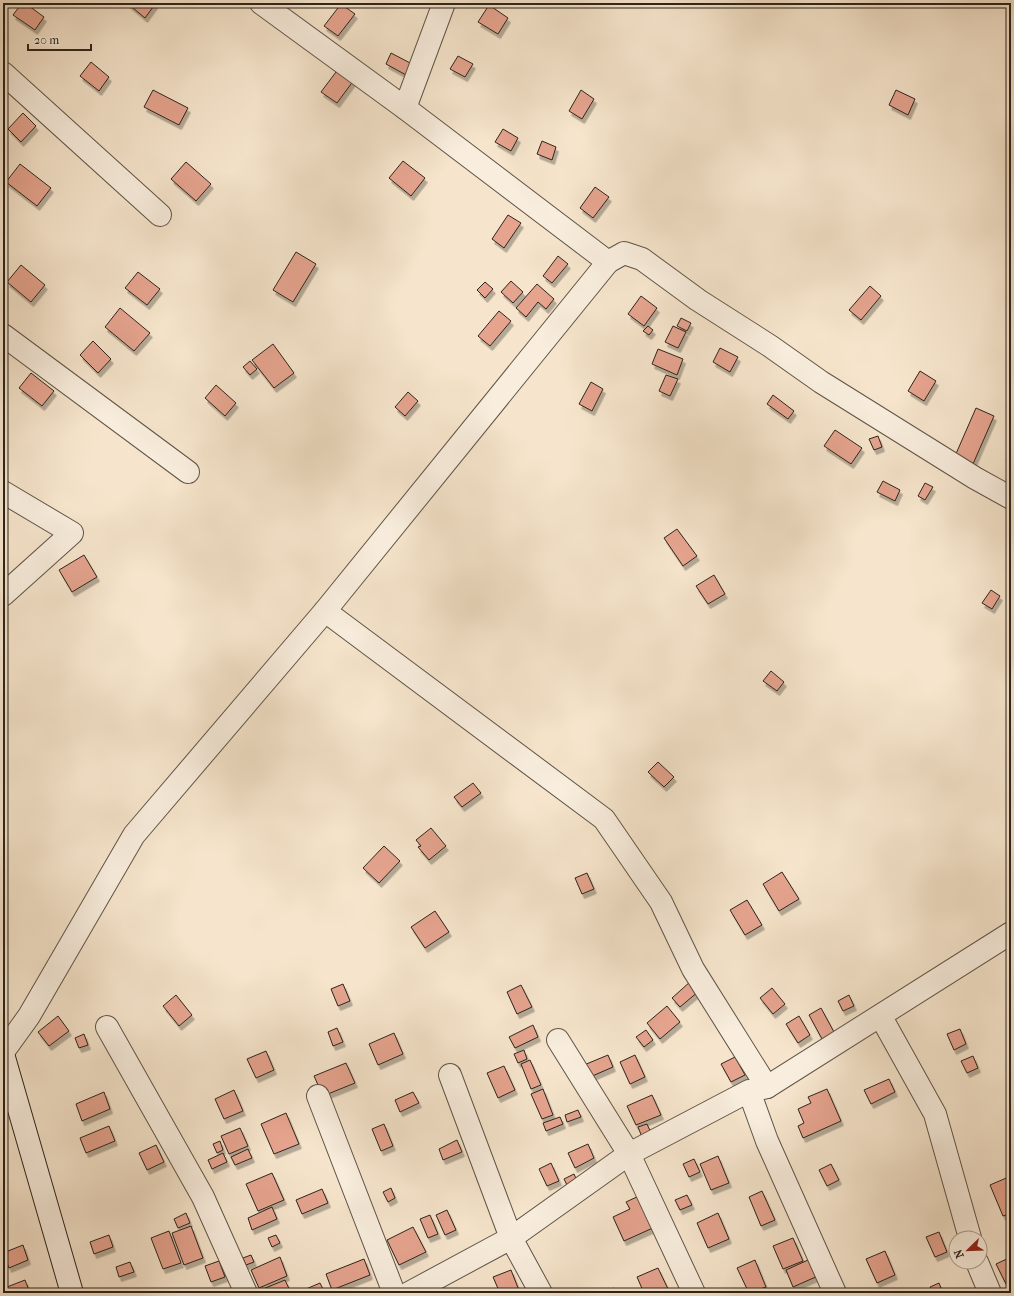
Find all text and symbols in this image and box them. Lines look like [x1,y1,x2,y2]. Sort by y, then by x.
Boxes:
scale bar [28,26,91,52]
text: 20 m [34,33,59,47]
north arrow [948,1230,988,1270]
text: N [951,1247,967,1260]

